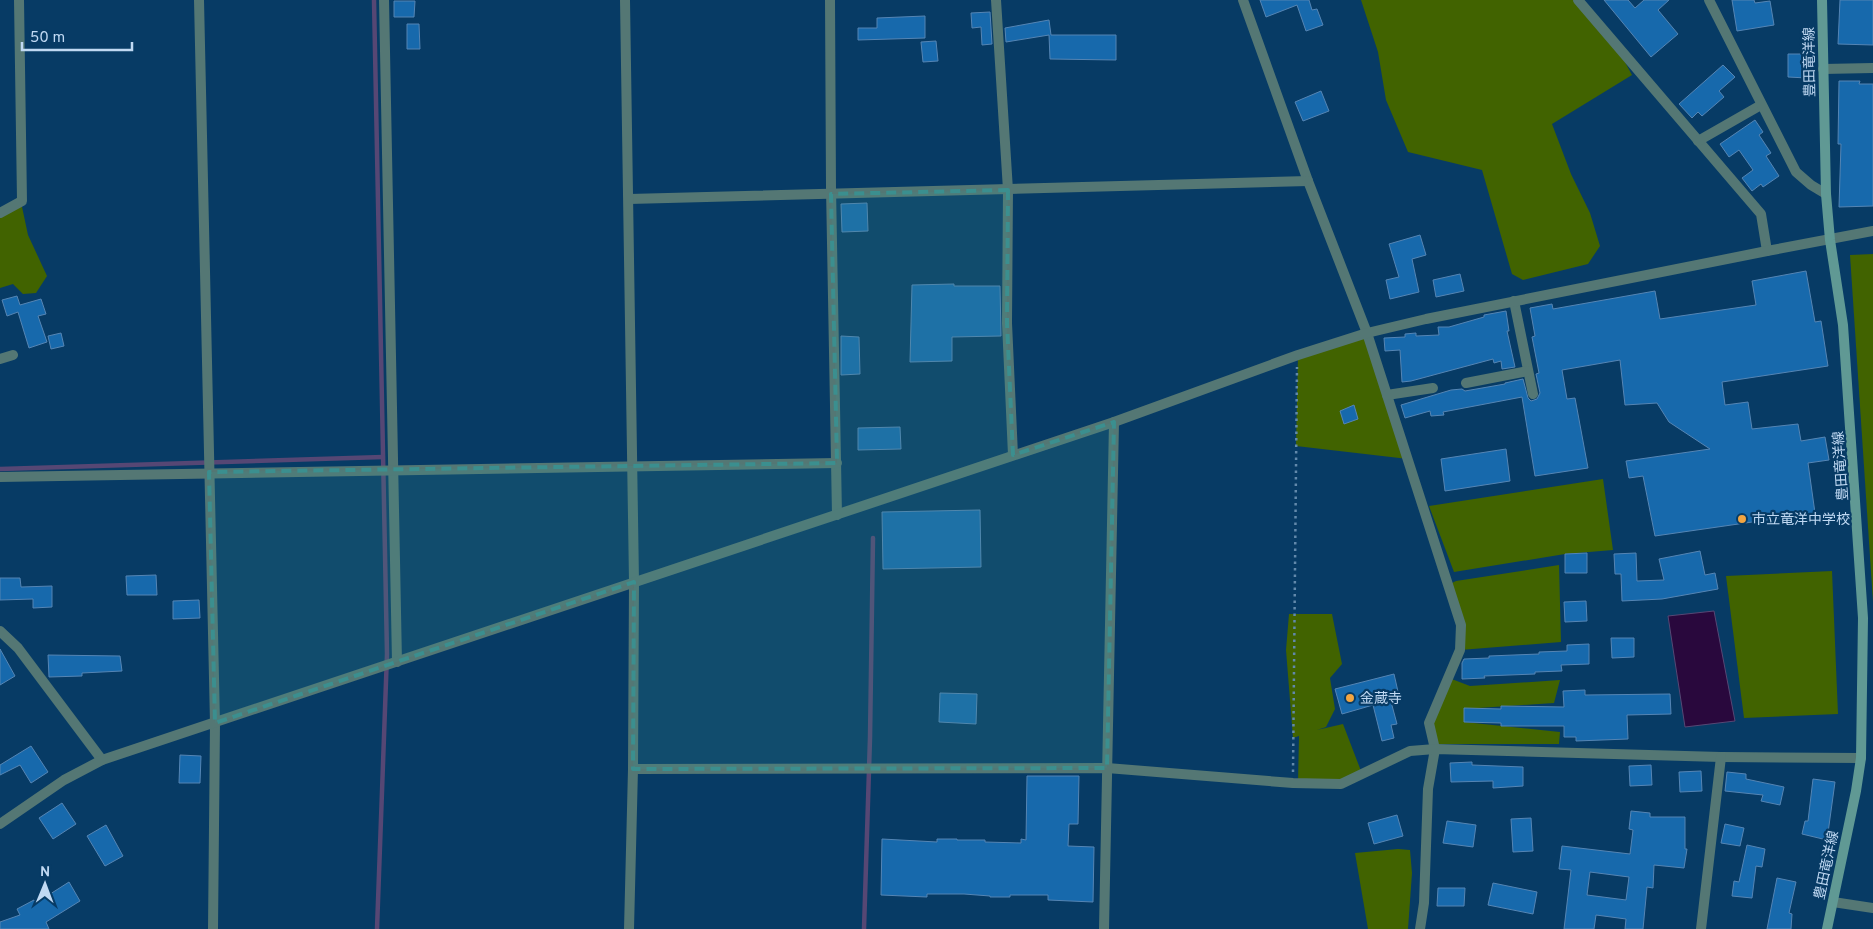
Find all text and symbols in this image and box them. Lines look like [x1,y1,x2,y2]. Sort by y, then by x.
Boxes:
scale bar [22,20,132,52]
street label: 豊田竜洋線 [1801,27,1820,97]
text: 50 m [30,29,65,48]
street label: 豊田竜洋線 [1831,430,1852,501]
place label: 市立竜洋中学校 [1752,512,1850,529]
marker: 市立竜洋中学校 [1736,513,1748,525]
place label: 金蔵寺 [1360,691,1402,708]
marker: 金蔵寺 [1344,692,1356,704]
street label: 豊田竜洋線 [1812,829,1843,901]
north arrow [20,859,70,909]
text: N [40,864,50,881]

